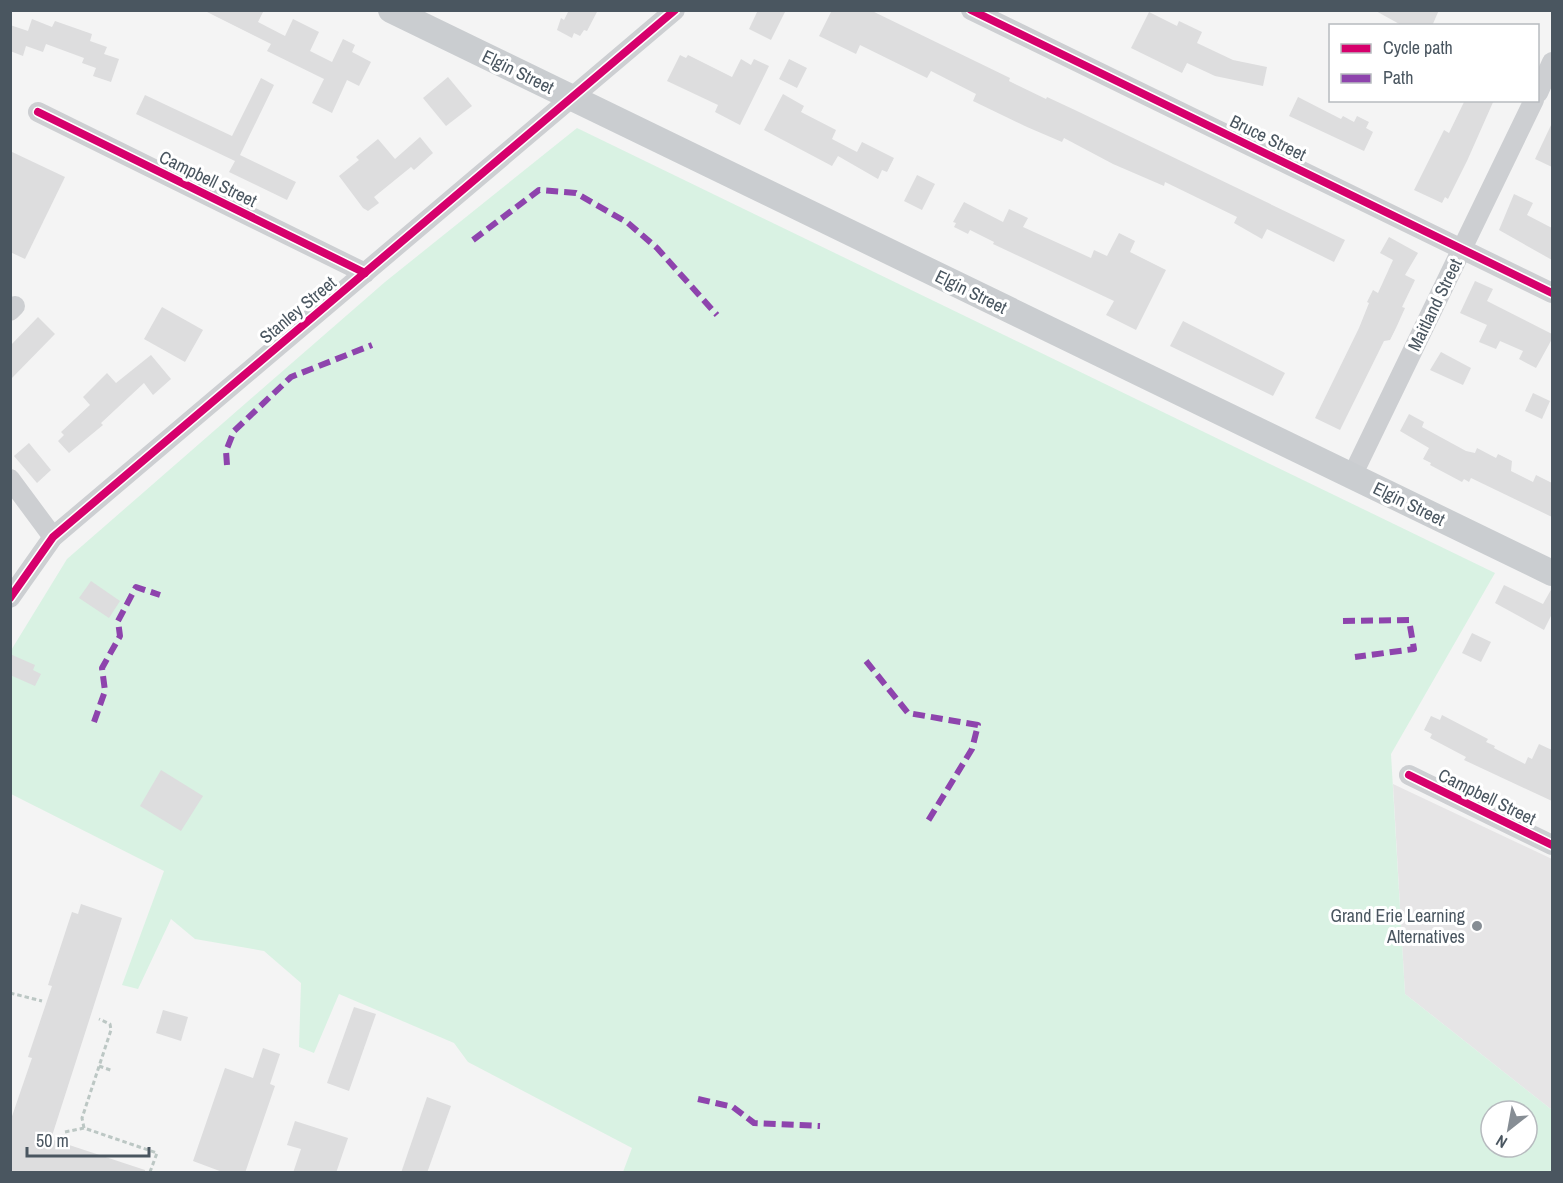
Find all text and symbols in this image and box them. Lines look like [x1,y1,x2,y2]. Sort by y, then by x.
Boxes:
legend [1329,24,1539,102]
text: Cycle path [1383,35,1453,60]
street label: Elgin Street [478,43,558,100]
text: Path [1383,65,1413,90]
street label: Bruce Street [1226,108,1311,167]
street label: Campbell Street [155,144,261,213]
street label: Maitland Street [1401,254,1468,355]
street label: Elgin Street [931,263,1011,320]
street label: Stanley Street [254,270,341,349]
street label: Elgin Street [1369,475,1449,532]
street label: Campbell Street [1434,762,1540,831]
place label: Grand Erie Learning Alternatives [1330,903,1466,949]
marker: Grand Erie Learning Alternatives [1470,919,1484,933]
north arrow [1479,1099,1539,1159]
scale bar [27,1120,148,1158]
text: 50 m [36,1128,69,1153]
text: N [1492,1130,1511,1154]

